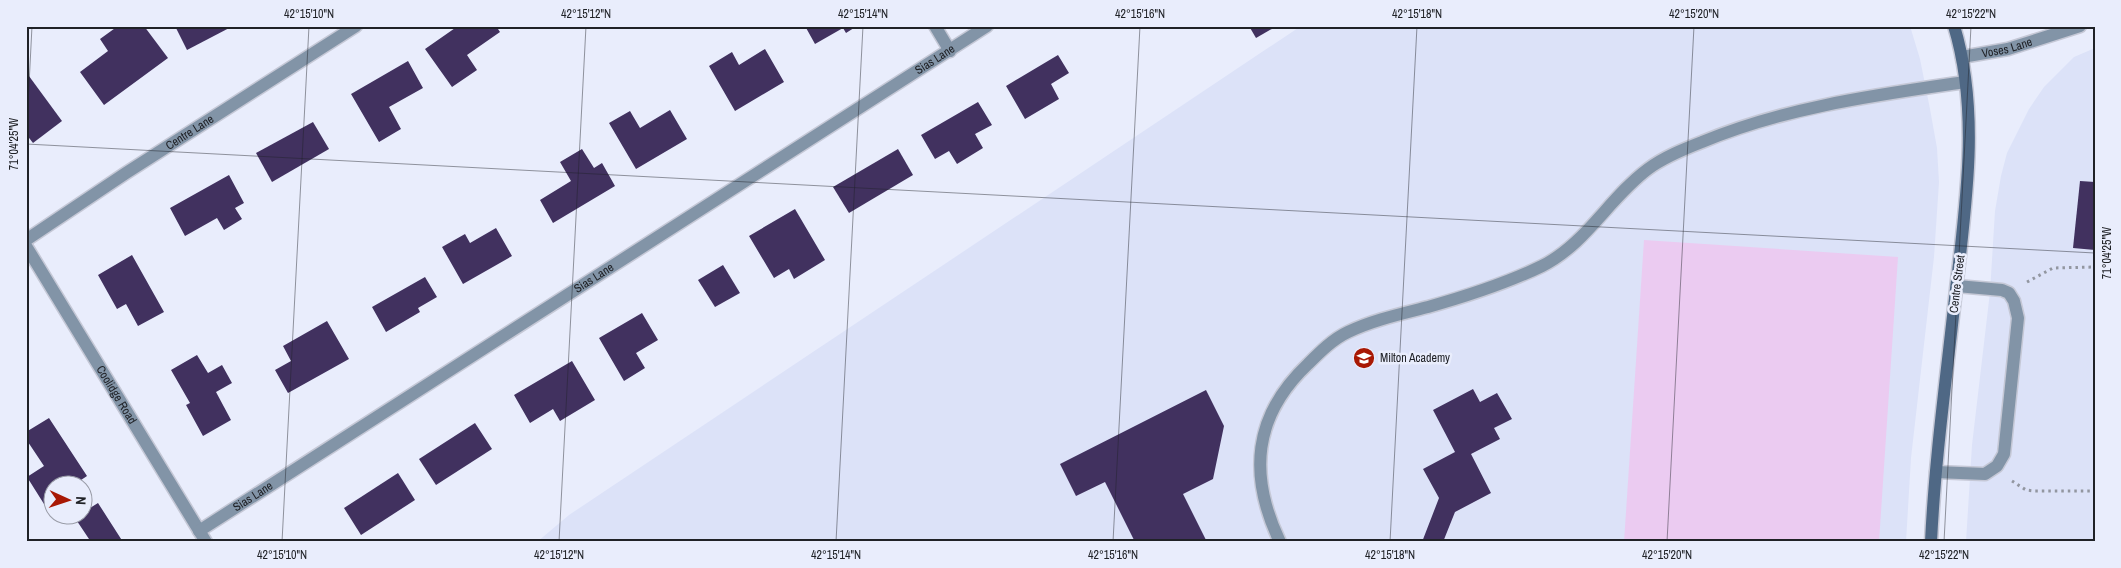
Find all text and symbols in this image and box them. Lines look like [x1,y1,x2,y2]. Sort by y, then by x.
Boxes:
text: 42°15'10"N [284,6,334,22]
text: 42°15'12"N [561,6,611,22]
text: 42°15'14"N [838,6,888,22]
text: 42°15'16"N [1115,6,1165,22]
text: 42°15'18"N [1392,6,1442,22]
text: 42°15'20"N [1669,6,1719,22]
text: 42°15'22"N [1946,6,1996,22]
street label: Voses Lane [1981,34,2034,61]
street label: Sias Lane [912,41,958,78]
street label: Centre Lane [163,111,217,154]
text: 71°04'25"W [6,117,22,170]
text: 71°04'25"W [2099,226,2115,279]
street label: Centre Street [1945,254,1969,314]
street label: Sias Lane [571,259,617,297]
school or university icon: Milton Academy [1352,346,1376,370]
place label: Milton Academy [1380,350,1450,366]
street label: Coolidge Road [92,362,140,427]
north arrow [42,476,92,526]
street label: Sias Lane [230,478,276,515]
text: N [72,496,90,505]
text: 42°15'10"N [257,547,307,563]
text: 42°15'12"N [534,547,584,563]
text: 42°15'14"N [811,547,861,563]
text: 42°15'16"N [1088,547,1138,563]
text: 42°15'18"N [1365,547,1415,563]
text: 42°15'20"N [1642,547,1692,563]
text: 42°15'22"N [1919,547,1969,563]

